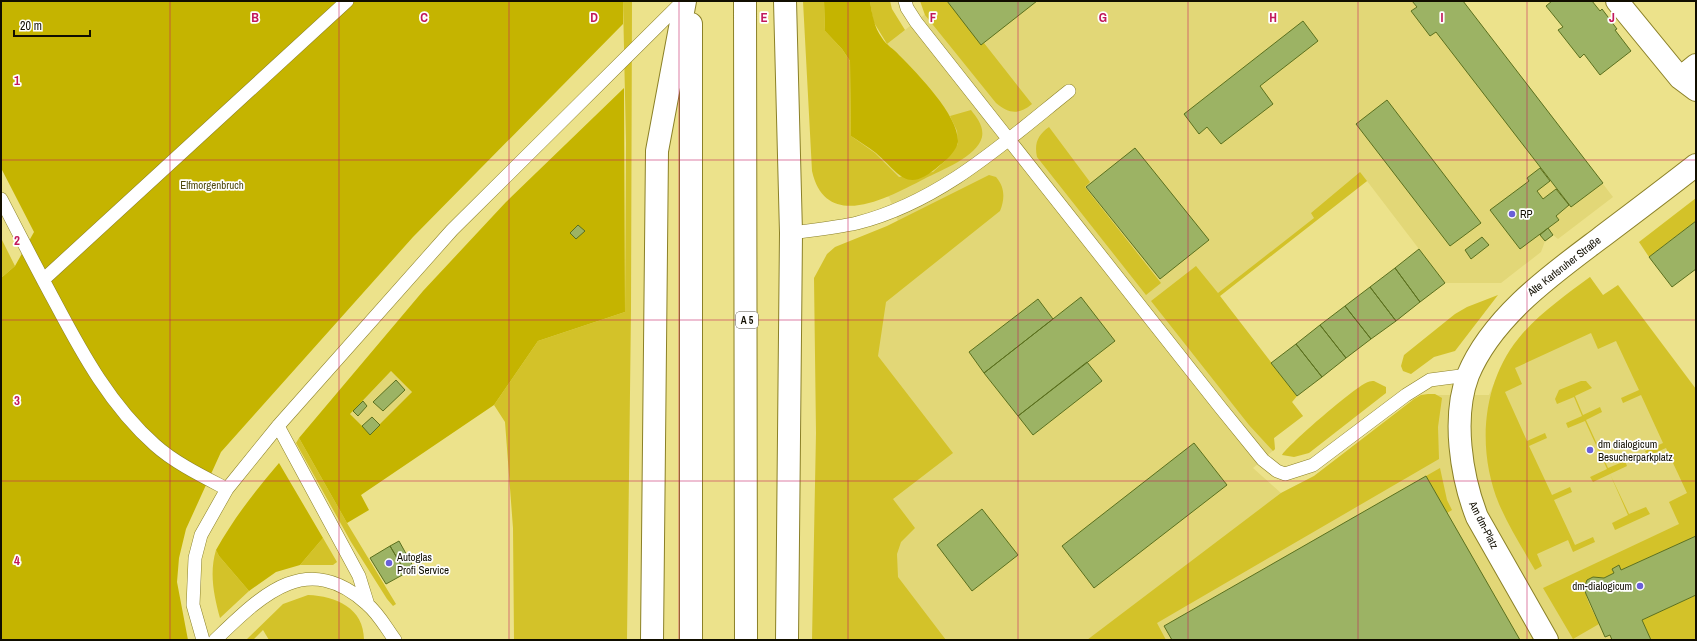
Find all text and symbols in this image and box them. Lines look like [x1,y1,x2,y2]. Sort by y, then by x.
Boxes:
text: B [251,9,259,26]
text: C [420,9,428,26]
text: D [590,9,598,26]
text: E [760,9,768,26]
text: F [930,9,937,26]
text: G [1099,9,1107,26]
text: H [1269,9,1277,26]
text: I [1441,9,1444,26]
text: J [1609,9,1615,26]
scale bar [14,12,90,38]
text: 20 m [20,18,42,34]
text: 1 [14,72,20,89]
park label: Elfmorgenbruch [180,178,244,192]
place label: RP [1520,207,1533,221]
marker: RP [1507,209,1517,219]
text: 2 [14,232,20,249]
street label: Alte Karlsruher Straße [1524,233,1603,300]
road number: A 5 [736,312,758,328]
text: 3 [14,392,20,409]
place label: dm dialogicum Besucherparkplatz [1598,437,1673,464]
marker: dm dialogicum Besucherparkplatz [1585,445,1595,455]
street label: Am dm-Platz [1466,498,1502,552]
place label: Autoglas Profi Service [396,550,449,577]
text: 4 [14,552,20,569]
marker: Autoglas Profi Service [384,558,394,568]
place label: dm-dialogicum [1572,579,1632,593]
marker: dm-dialogicum [1635,581,1645,591]

